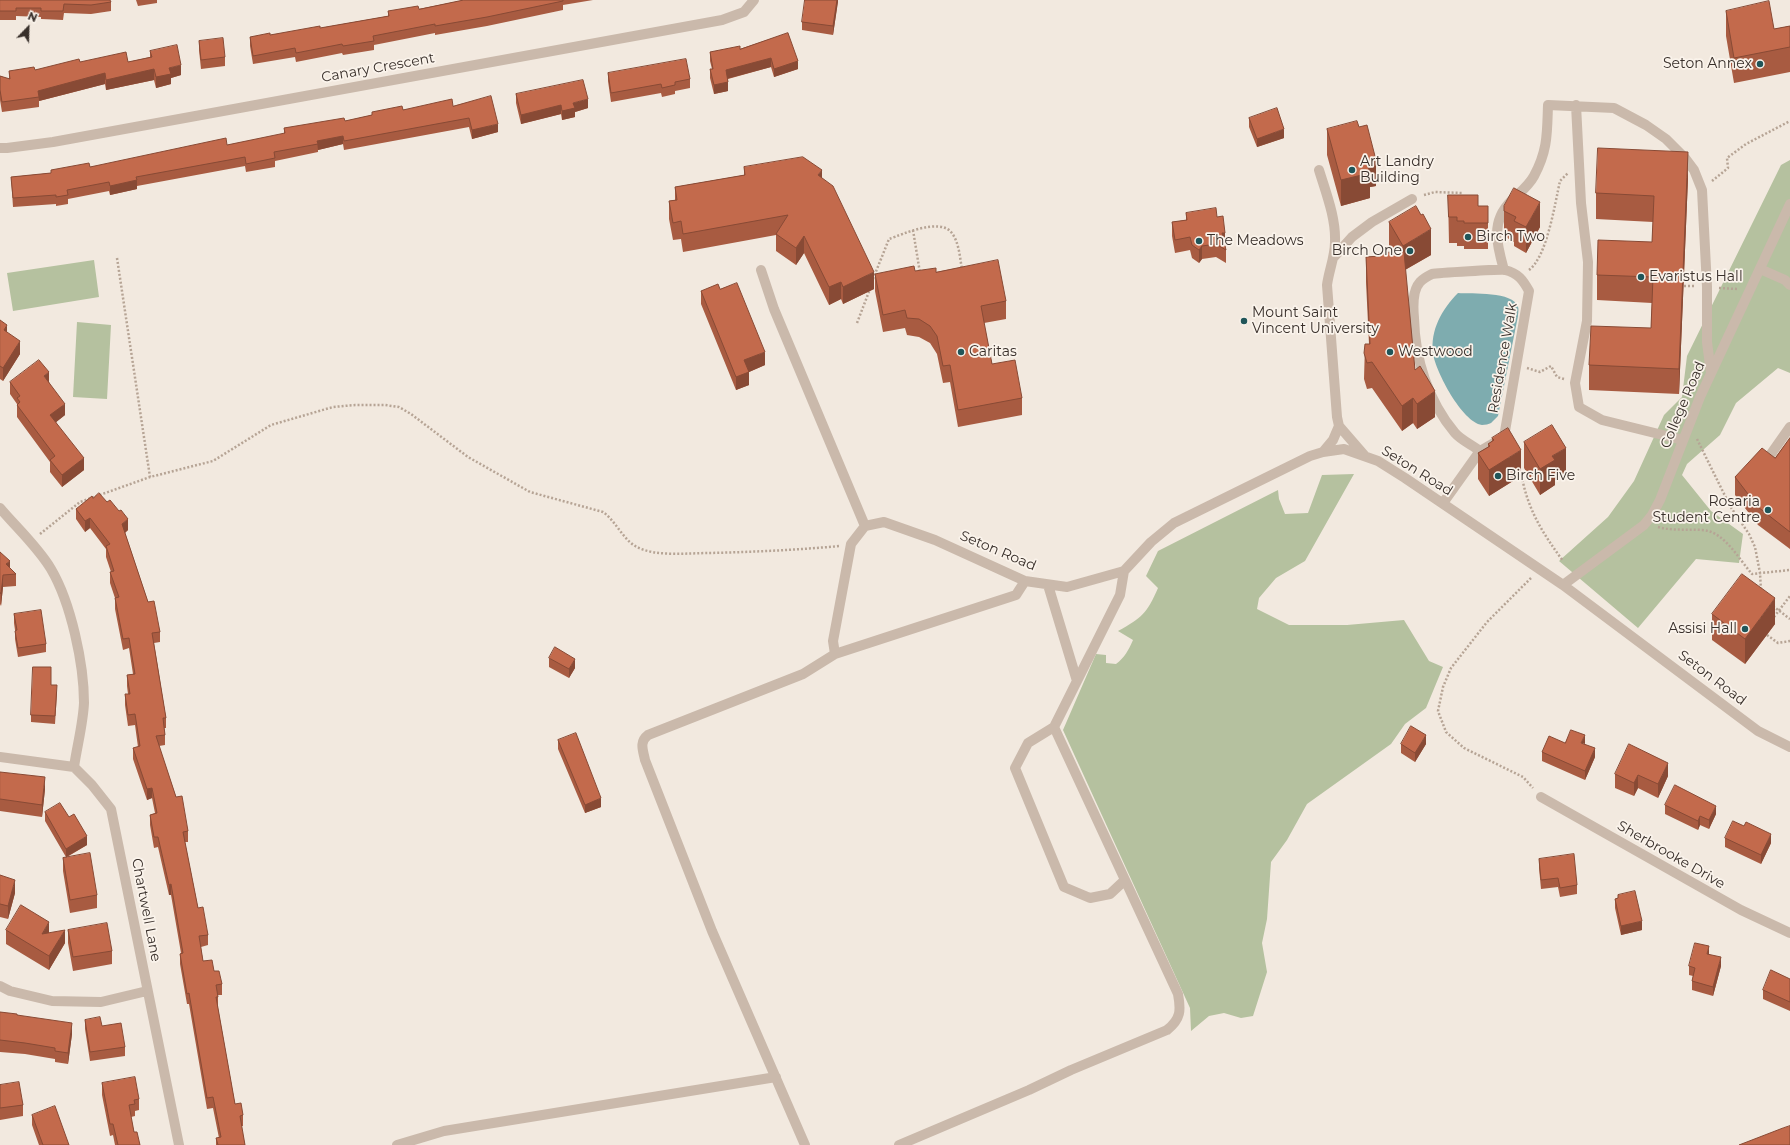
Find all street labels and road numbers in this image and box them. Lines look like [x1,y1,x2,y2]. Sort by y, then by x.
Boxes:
street label: Canary Crescent [320,50,436,86]
street label: Residence Walk [1485,302,1521,414]
street label: College Road [1657,359,1709,451]
street label: Seton Road [1378,442,1456,500]
street label: Seton Road [957,527,1039,575]
street label: Seton Road [1675,647,1749,709]
street label: Sherbrooke Drive [1614,817,1728,893]
street label: Chartwell Lane [128,857,164,963]

